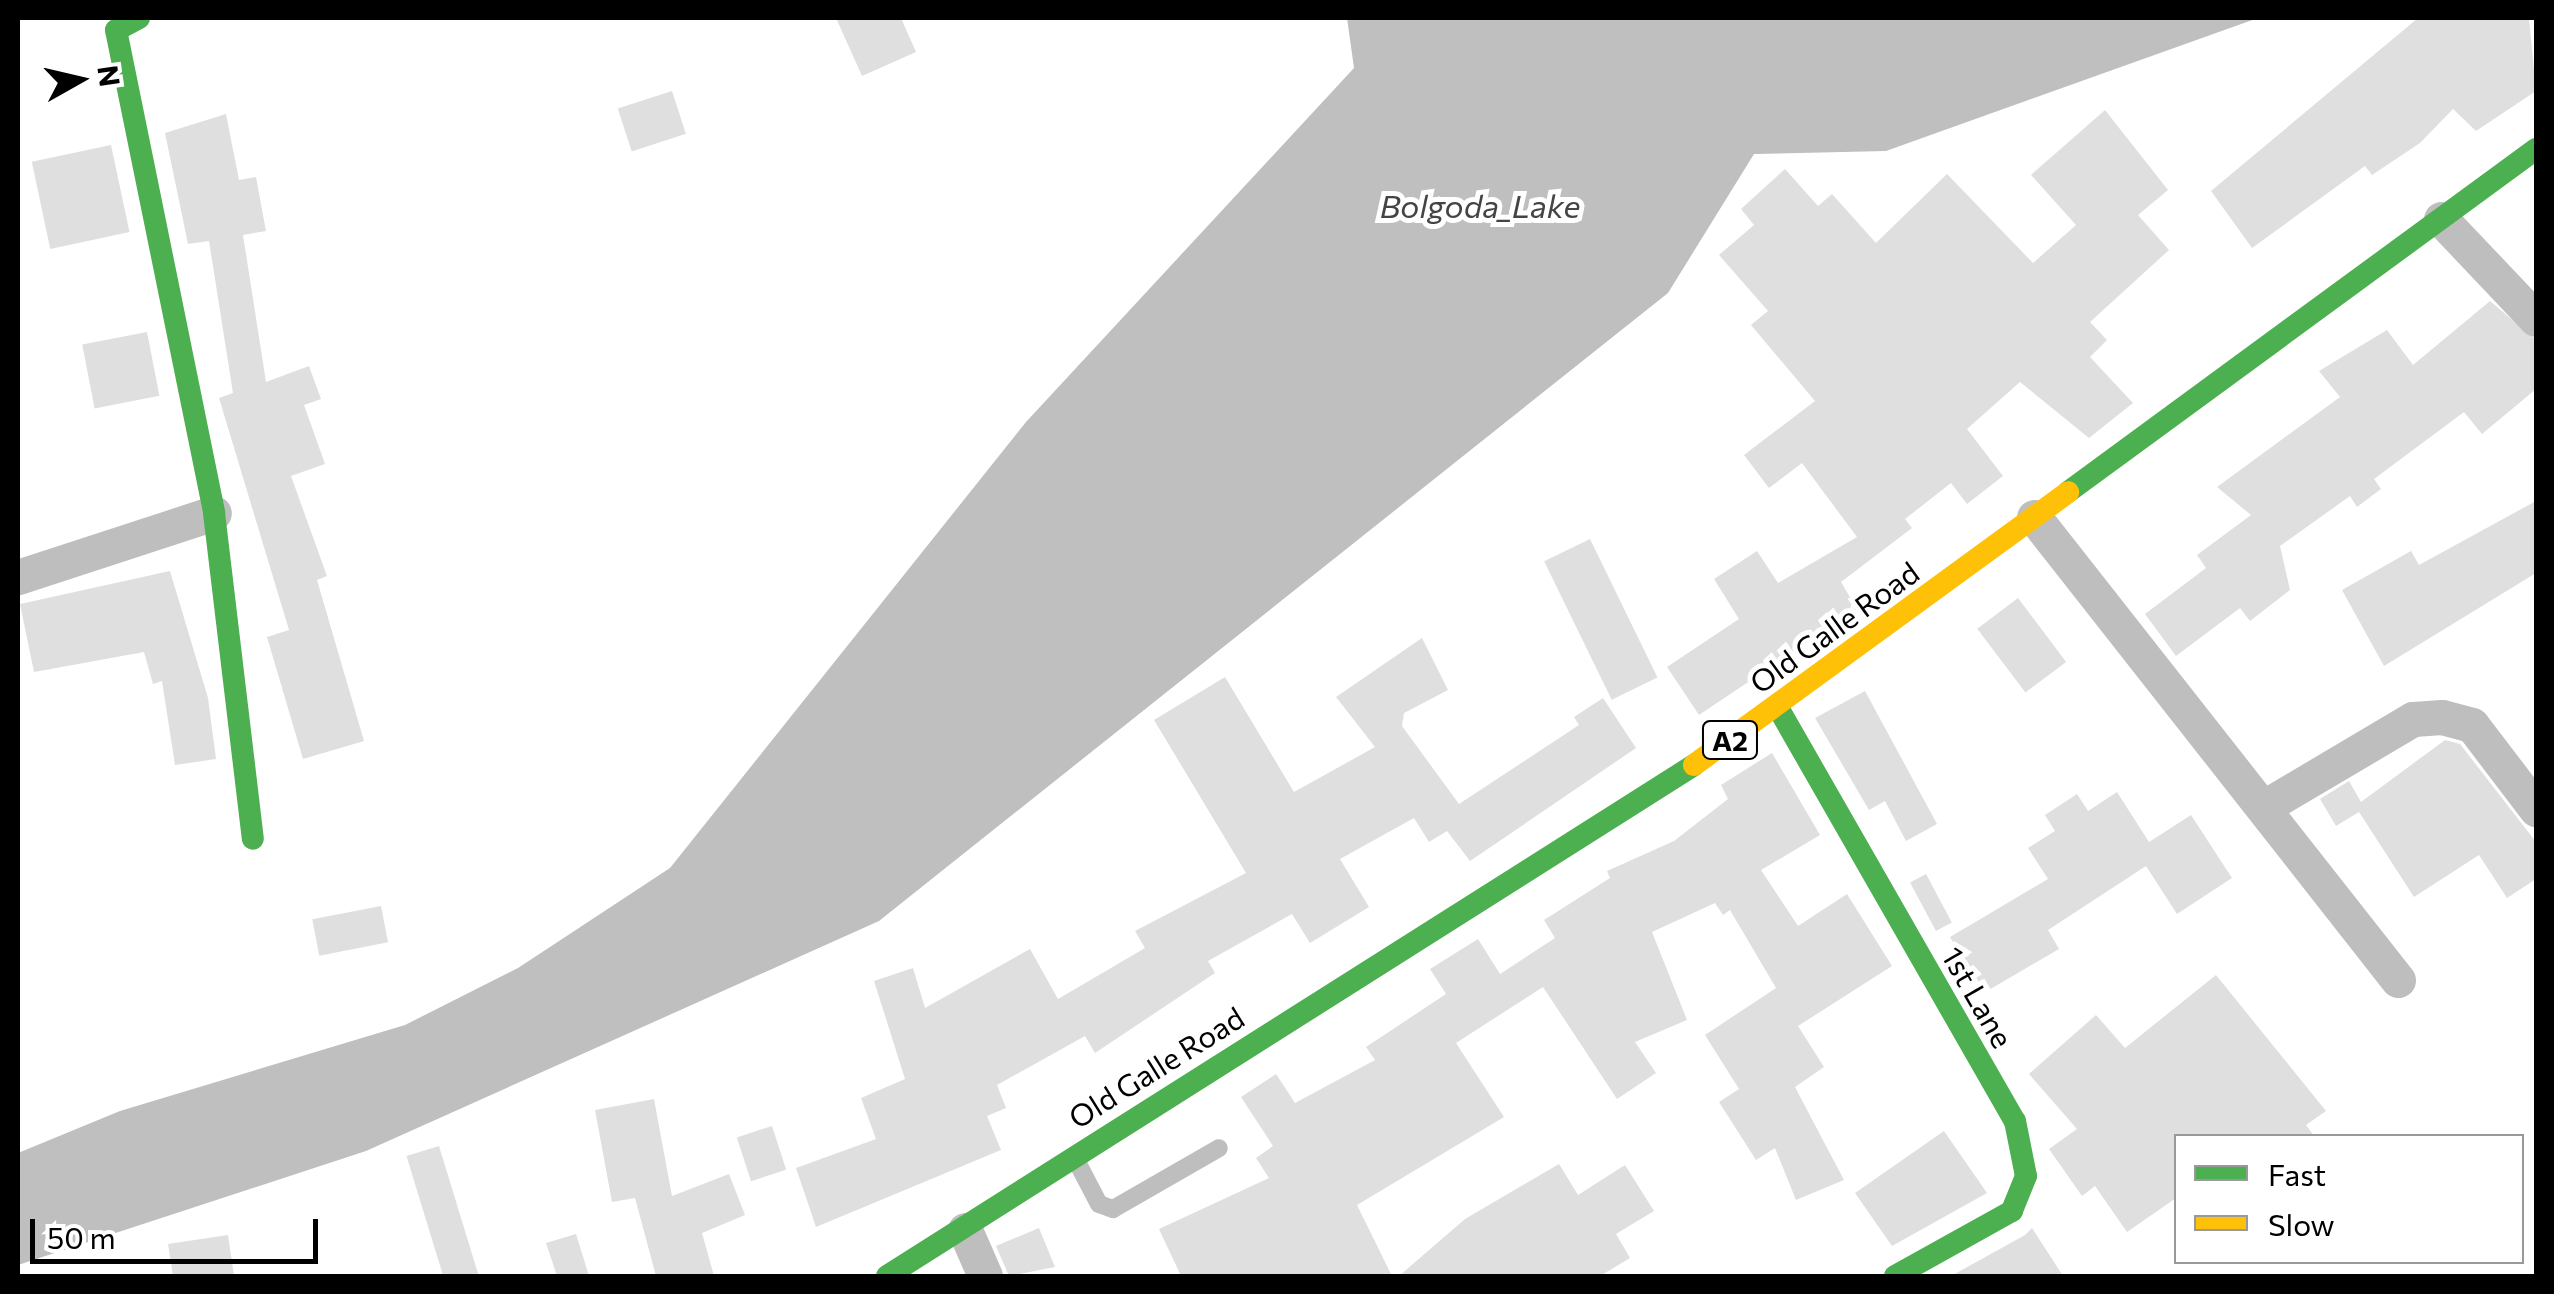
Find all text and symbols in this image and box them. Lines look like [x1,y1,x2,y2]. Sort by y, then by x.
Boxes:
north arrow [30,30,130,130]
text: N [91,63,128,89]
water label: Bolgoda_Lake [1380,186,1580,224]
street label: Old Galle Road [1743,554,1925,700]
road number: A2 [1700,717,1760,763]
street label: 1st Lane [1935,940,2021,1054]
street label: Old Galle Road [1062,999,1250,1135]
legend [2174,1134,2524,1264]
text: Fast [2268,1155,2326,1192]
scale bar [35,1199,322,1261]
text: Slow [2268,1205,2335,1242]
text: 50 m [47,1218,116,1255]

